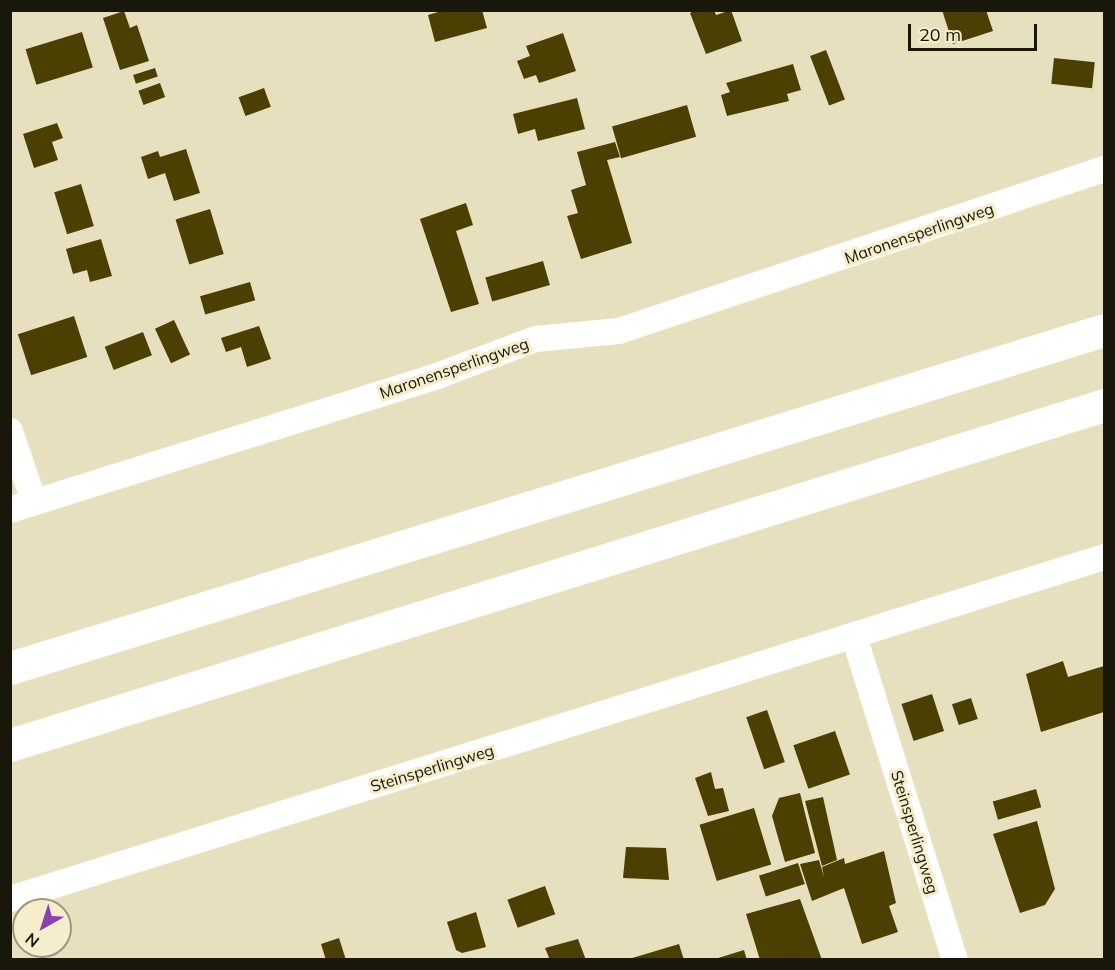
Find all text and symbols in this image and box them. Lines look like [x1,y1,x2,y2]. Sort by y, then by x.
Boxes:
scale bar [911,12,1040,50]
text: 20 m [919,23,961,46]
street label: Maronensperlingweg [842,198,996,268]
street label: Maronensperlingweg [377,333,531,403]
street label: Steinsperlingweg [368,740,496,796]
street label: Steinsperlingweg [887,768,943,896]
north arrow [12,898,72,958]
text: N [21,929,43,952]

